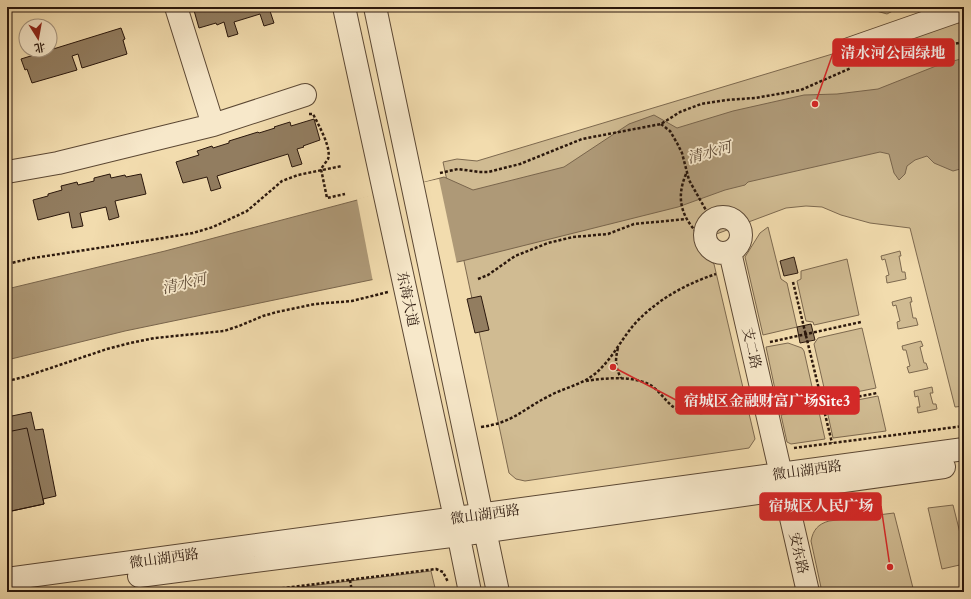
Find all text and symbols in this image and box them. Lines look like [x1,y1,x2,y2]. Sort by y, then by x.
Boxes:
north arrow [18,18,58,58]
callout: 清水河公园绿地 [833,39,954,66]
text: 北 [33,40,47,56]
text: 清水河公园绿地 [840,43,946,62]
water label: 清水河 [685,136,736,167]
water label: 清水河 [160,268,211,297]
street label: 东海大道 [393,270,423,328]
street label: 支二路 [739,326,765,370]
callout: 宿城区金融财富广场Site3 [676,387,859,414]
text: 宿城区金融财富广场Site3 [684,391,850,410]
street label: 微山湖西路 [771,456,843,484]
callout: 宿城区人民广场 [760,493,881,520]
text: 宿城区人民广场 [768,496,874,515]
street label: 微山湖西路 [449,500,521,528]
street label: 安东路 [786,531,812,575]
street label: 微山湖西路 [128,544,200,572]

